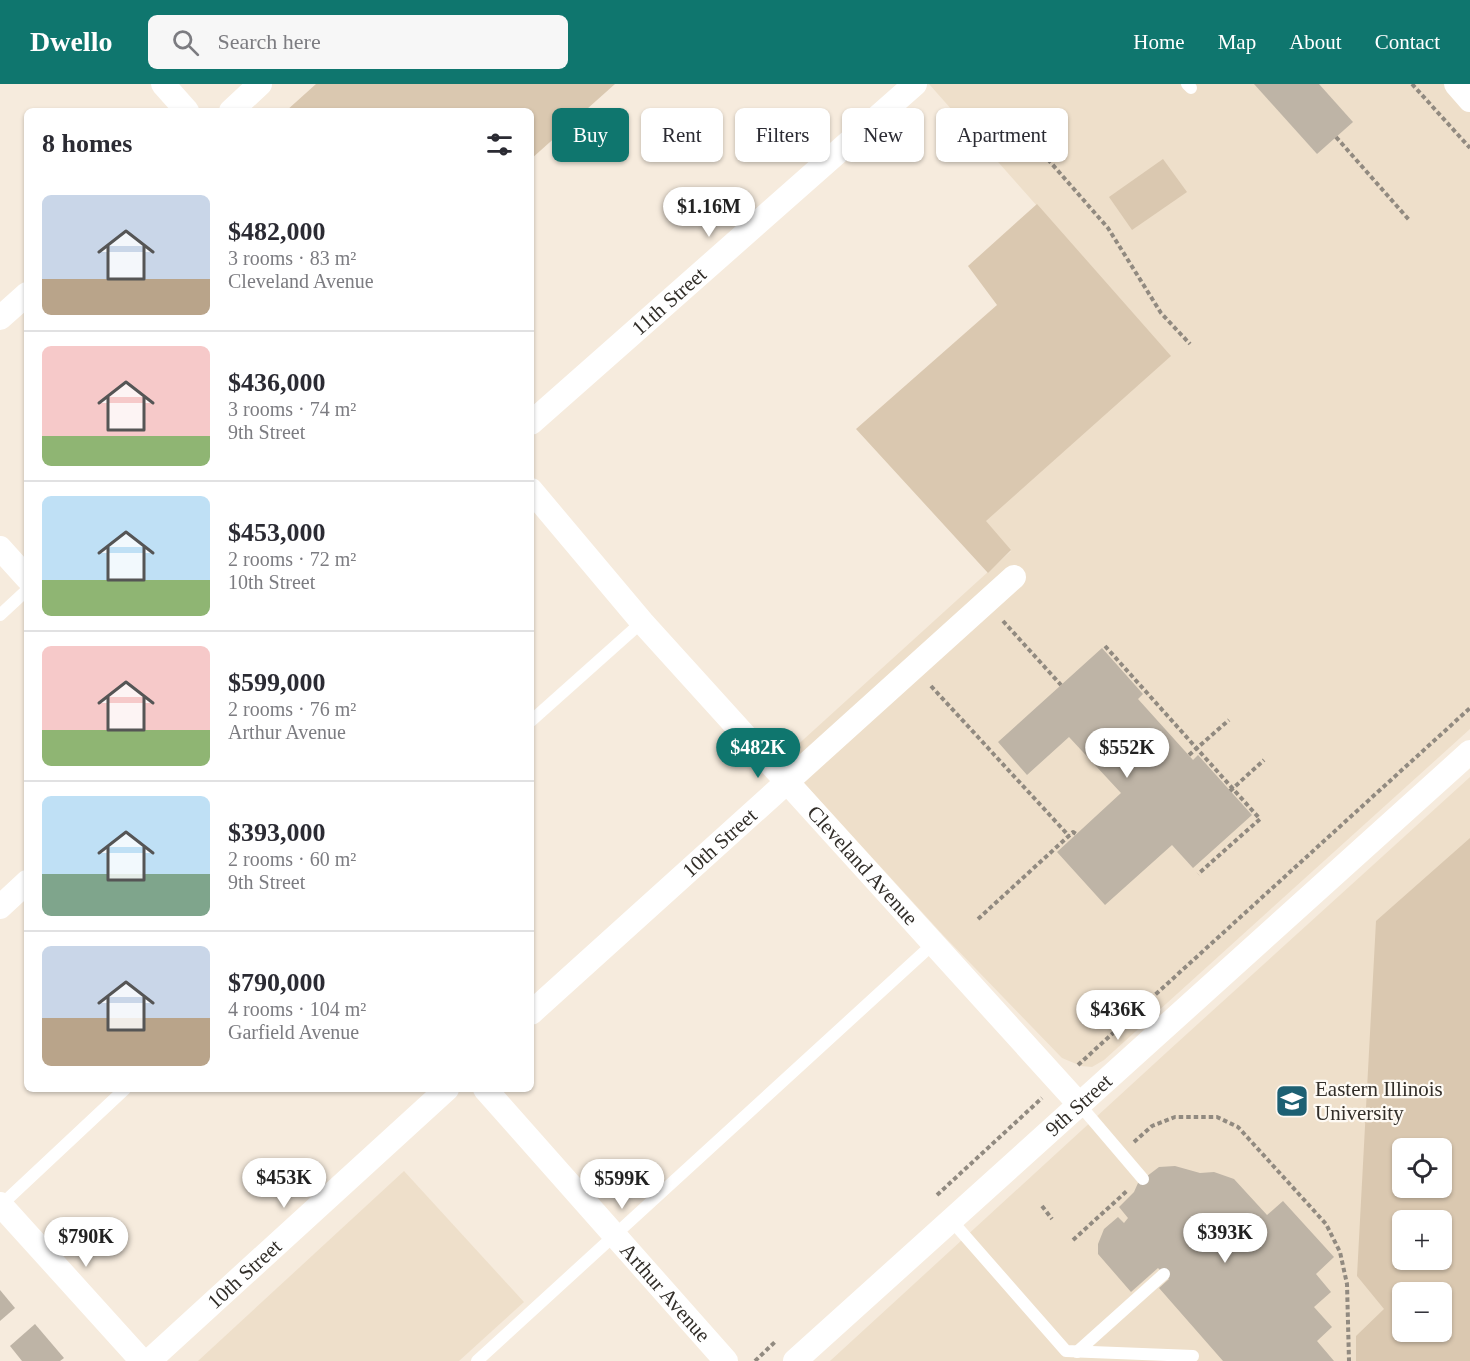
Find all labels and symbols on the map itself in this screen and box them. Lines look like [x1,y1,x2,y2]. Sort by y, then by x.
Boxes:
pin: $1.16M [660,187,758,238]
street label: 11th Street [627,262,711,340]
pin: $482K [716,728,800,779]
pin: $552K [1085,728,1169,779]
street label: Cleveland Avenue [802,801,923,930]
street label: 10th Street [677,803,762,882]
pin: $436K [1076,990,1160,1041]
street label: 9th Street [1040,1069,1117,1141]
place label: Eastern Illinois University [1315,1077,1443,1125]
school or university icon: Eastern Illinois University [1274,1083,1310,1119]
pin: $453K [242,1158,326,1209]
pin: $599K [580,1159,664,1210]
pin: $393K [1183,1213,1267,1264]
pin: $790K [44,1217,128,1268]
street label: 10th Street [202,1234,286,1314]
street label: Arthur Avenue [615,1238,715,1347]

